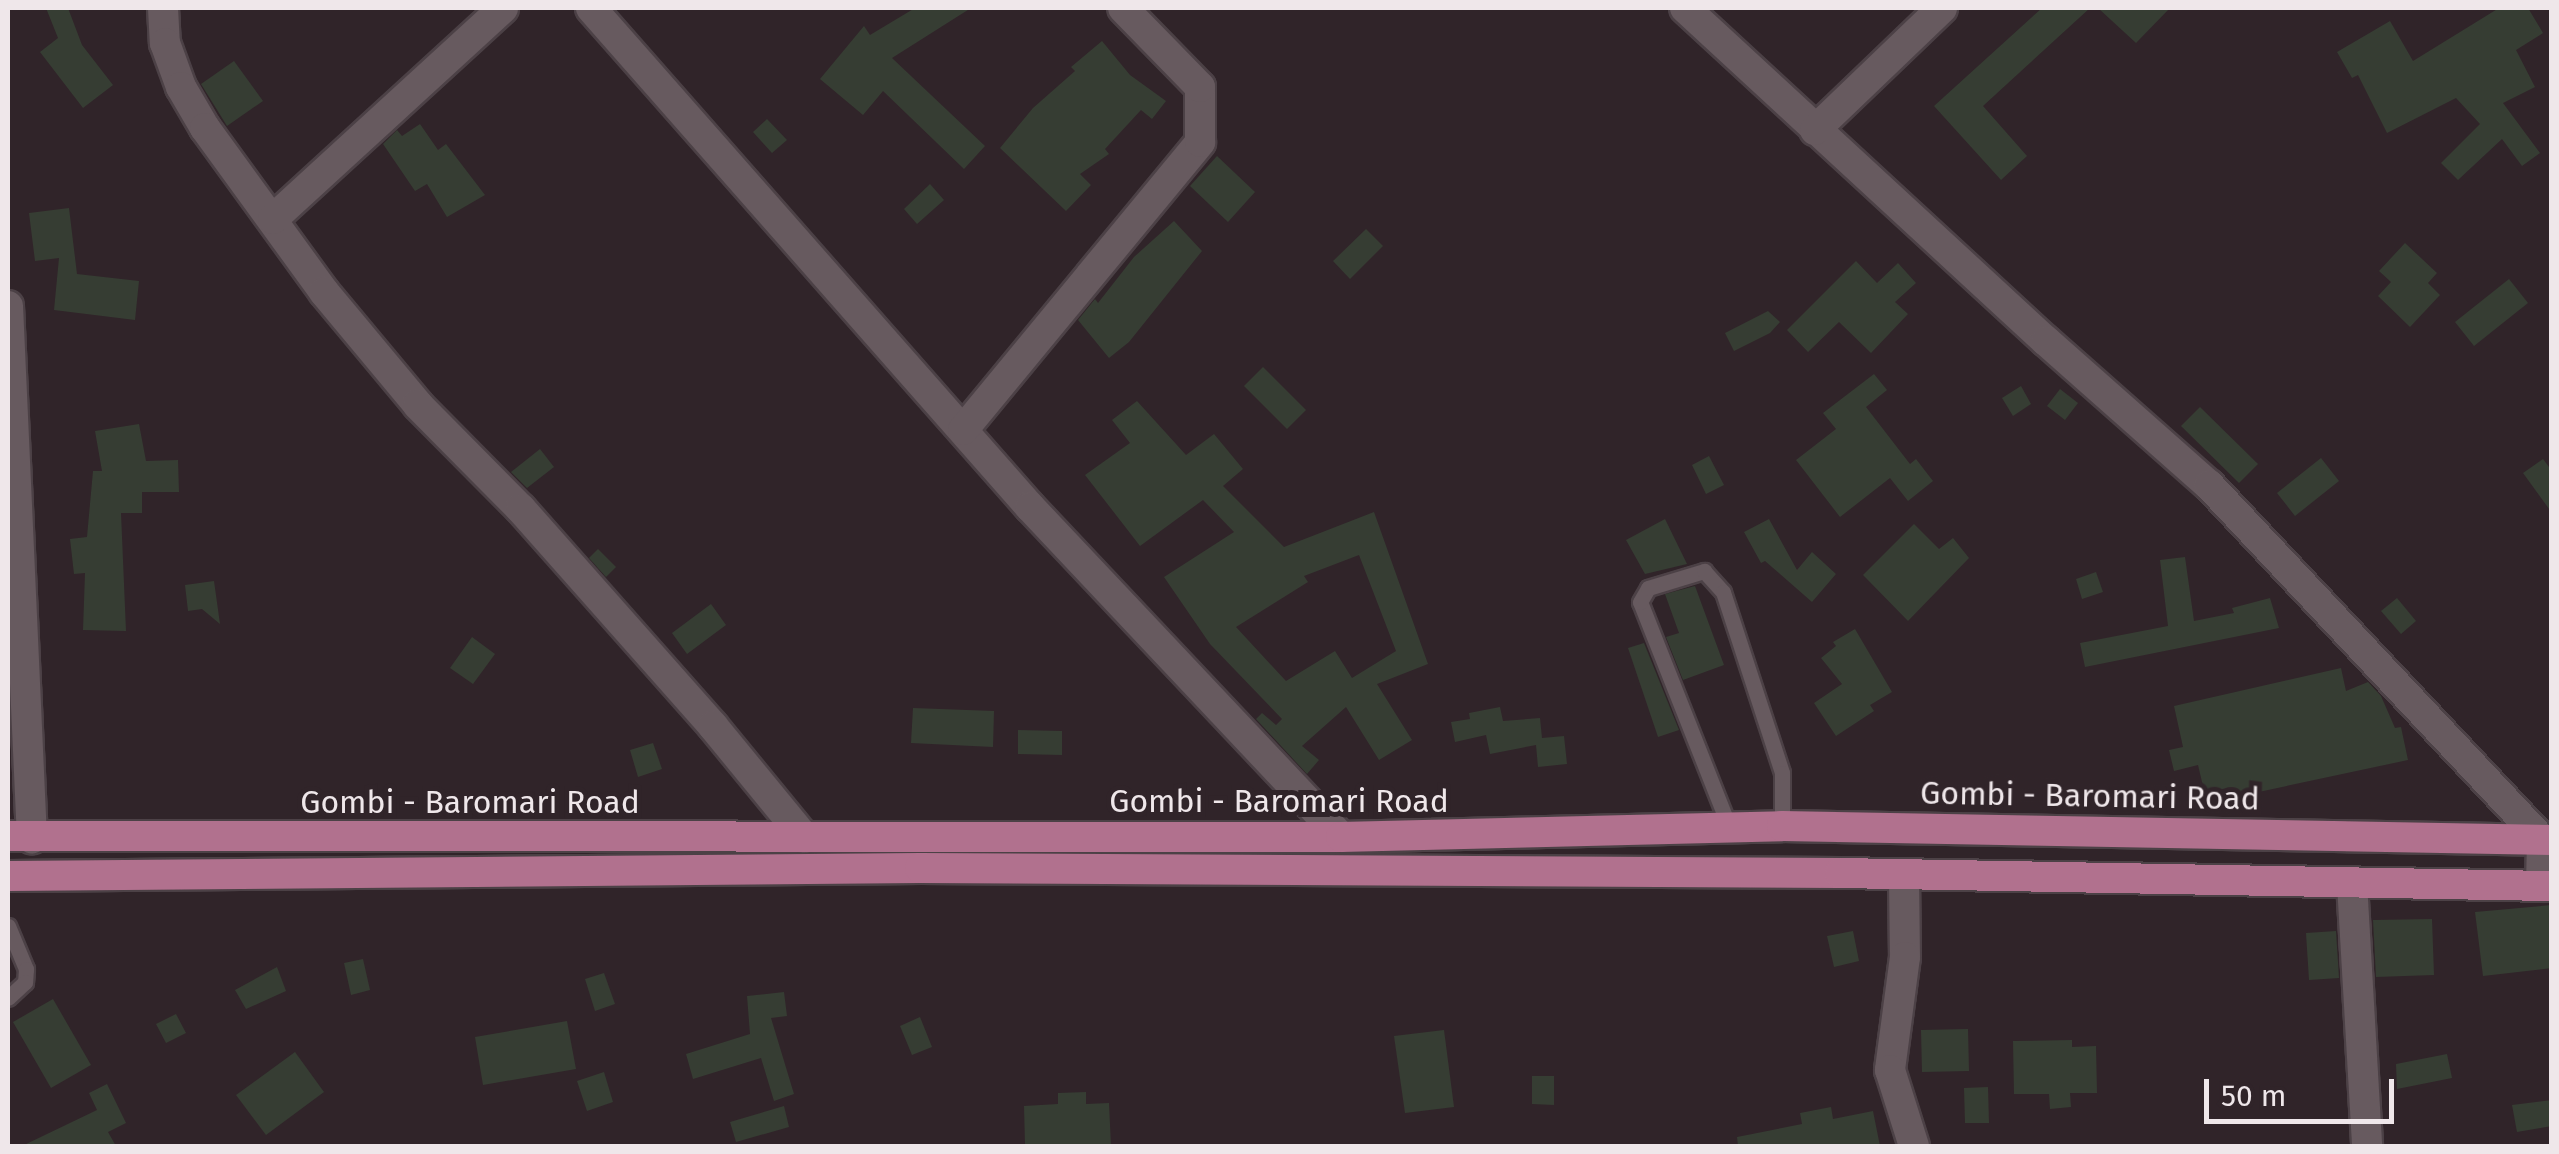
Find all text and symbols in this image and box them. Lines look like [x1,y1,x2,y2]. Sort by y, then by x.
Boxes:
street label: Gombi - Baromari Road [1920,774,2260,818]
street label: Gombi - Baromari Road [1109,782,1449,820]
street label: Gombi - Baromari Road [300,783,640,821]
scale bar [2209,1059,2399,1121]
text: 50 m [2221,1078,2286,1114]

